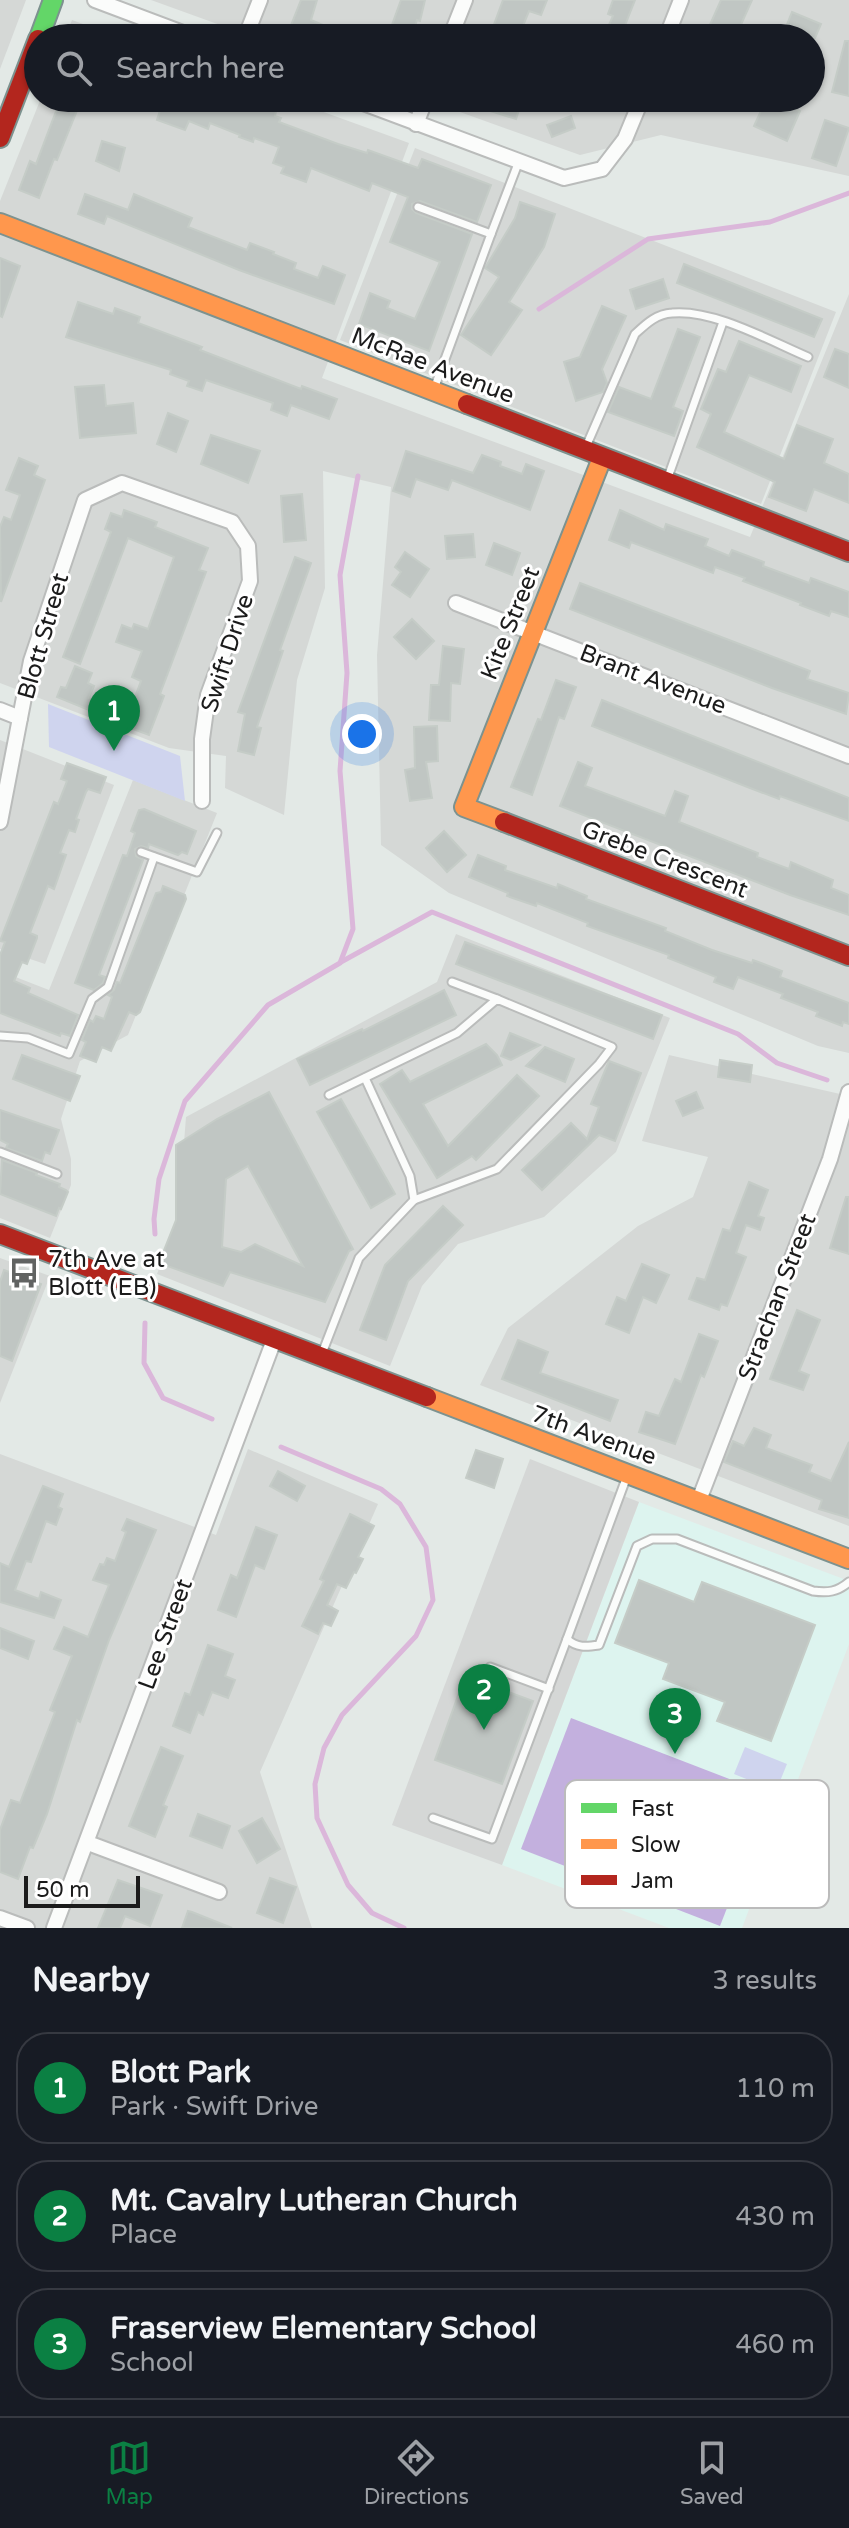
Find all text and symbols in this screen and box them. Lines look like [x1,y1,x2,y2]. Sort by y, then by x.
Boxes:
search box [24,24,825,112]
icon: search [52,46,96,90]
text: Search here [116,50,285,87]
street label: McRae Avenue [347,321,518,410]
street label: Kite Street [475,562,546,684]
street label: Blott Street [12,570,75,703]
street label: Swift Drive [195,590,260,716]
street label: Brant Avenue [575,638,730,721]
pin: 1 [88,685,140,751]
your location [342,714,382,754]
street label: Grebe Crescent [578,814,752,905]
street label: Strachan Street [732,1210,823,1385]
place label: 7th Ave at Blott (EB) [48,1245,165,1302]
bus stop icon: 7th Ave at Blott (EB) [7,1256,41,1290]
street label: 7th Avenue [527,1399,660,1471]
street label: Lee Street [132,1575,199,1694]
pin: 2 [458,1664,510,1730]
pin: 3 [649,1688,701,1754]
legend [565,1780,829,1908]
text: Fast [631,1796,674,1822]
text: Slow [631,1832,681,1858]
text: Jam [631,1868,674,1894]
scale bar [24,1872,140,1908]
text: 50 m [36,1877,90,1903]
text: Nearby [32,1960,150,2001]
text: 3 results [712,1965,817,1996]
text: Blott Park [110,2054,251,2091]
text: 1 [52,2073,68,2104]
text: 110 m [735,2073,815,2104]
text: Park · Swift Drive [110,2091,318,2122]
text: Mt. Cavalry Lutheran Church [110,2182,518,2219]
text: 2 [52,2201,68,2232]
text: 430 m [735,2201,815,2232]
text: Place [110,2219,177,2250]
text: Fraserview Elementary School [110,2310,537,2347]
text: 3 [52,2329,68,2360]
text: 460 m [735,2329,815,2360]
text: School [110,2347,194,2378]
tab: Map [105,2436,153,2510]
tab: Directions [364,2436,469,2510]
tab: Saved [680,2436,744,2510]

